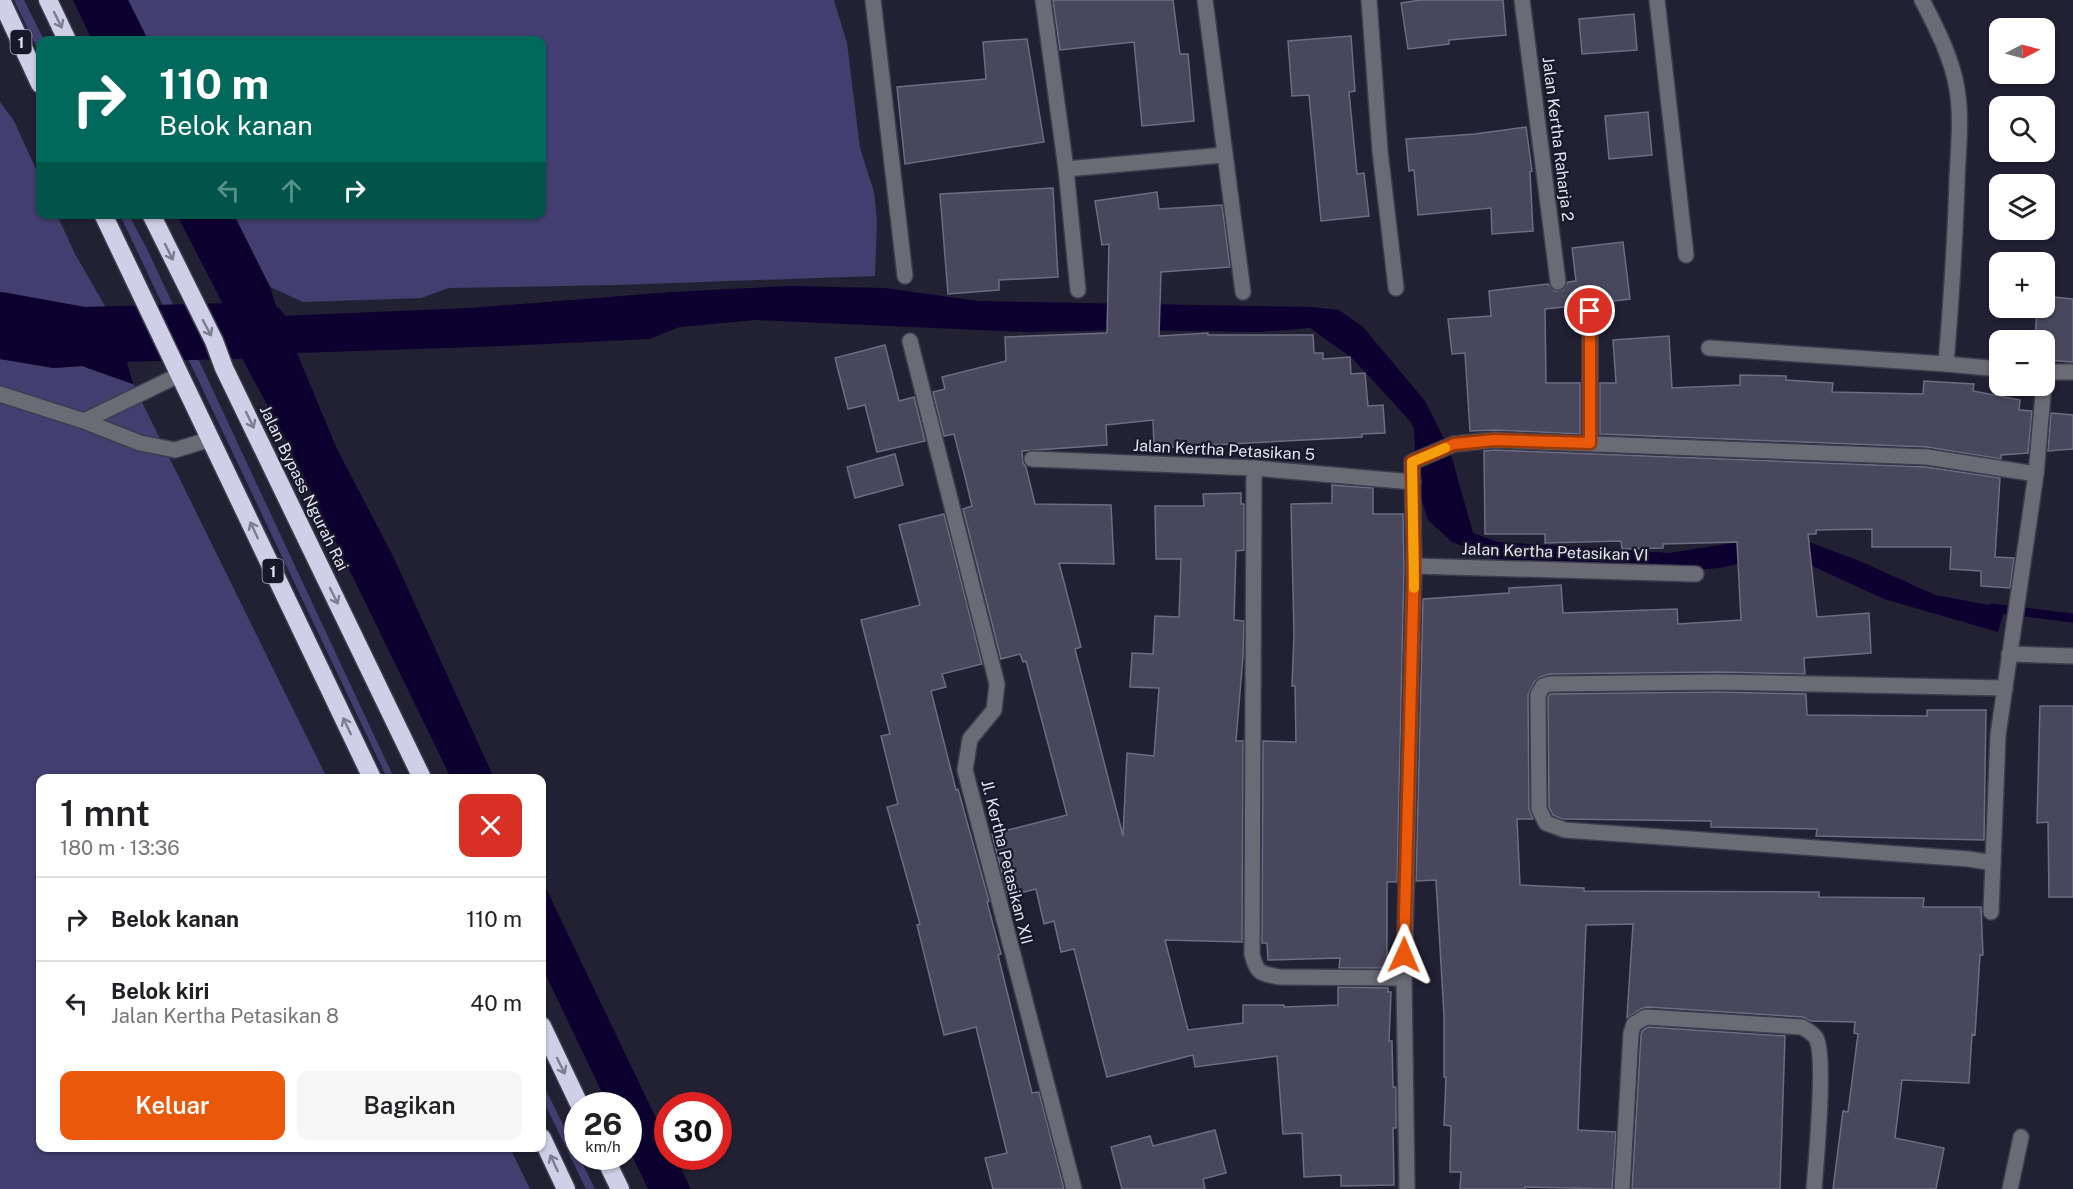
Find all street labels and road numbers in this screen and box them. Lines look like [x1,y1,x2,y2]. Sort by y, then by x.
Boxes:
road number: 1 [10,30,32,54]
street label: Jalan Kertha Raharja 2 [1538,56,1578,222]
street label: Jalan Bypass Ngurah Rai [256,402,352,574]
street label: Jalan Kertha Petasikan 5 [1132,436,1316,464]
street label: Jalan Kertha Petasikan VI [1461,539,1649,565]
road number: 1 [262,559,284,583]
street label: Jl. Kertha Petasikan XII [977,778,1037,946]

